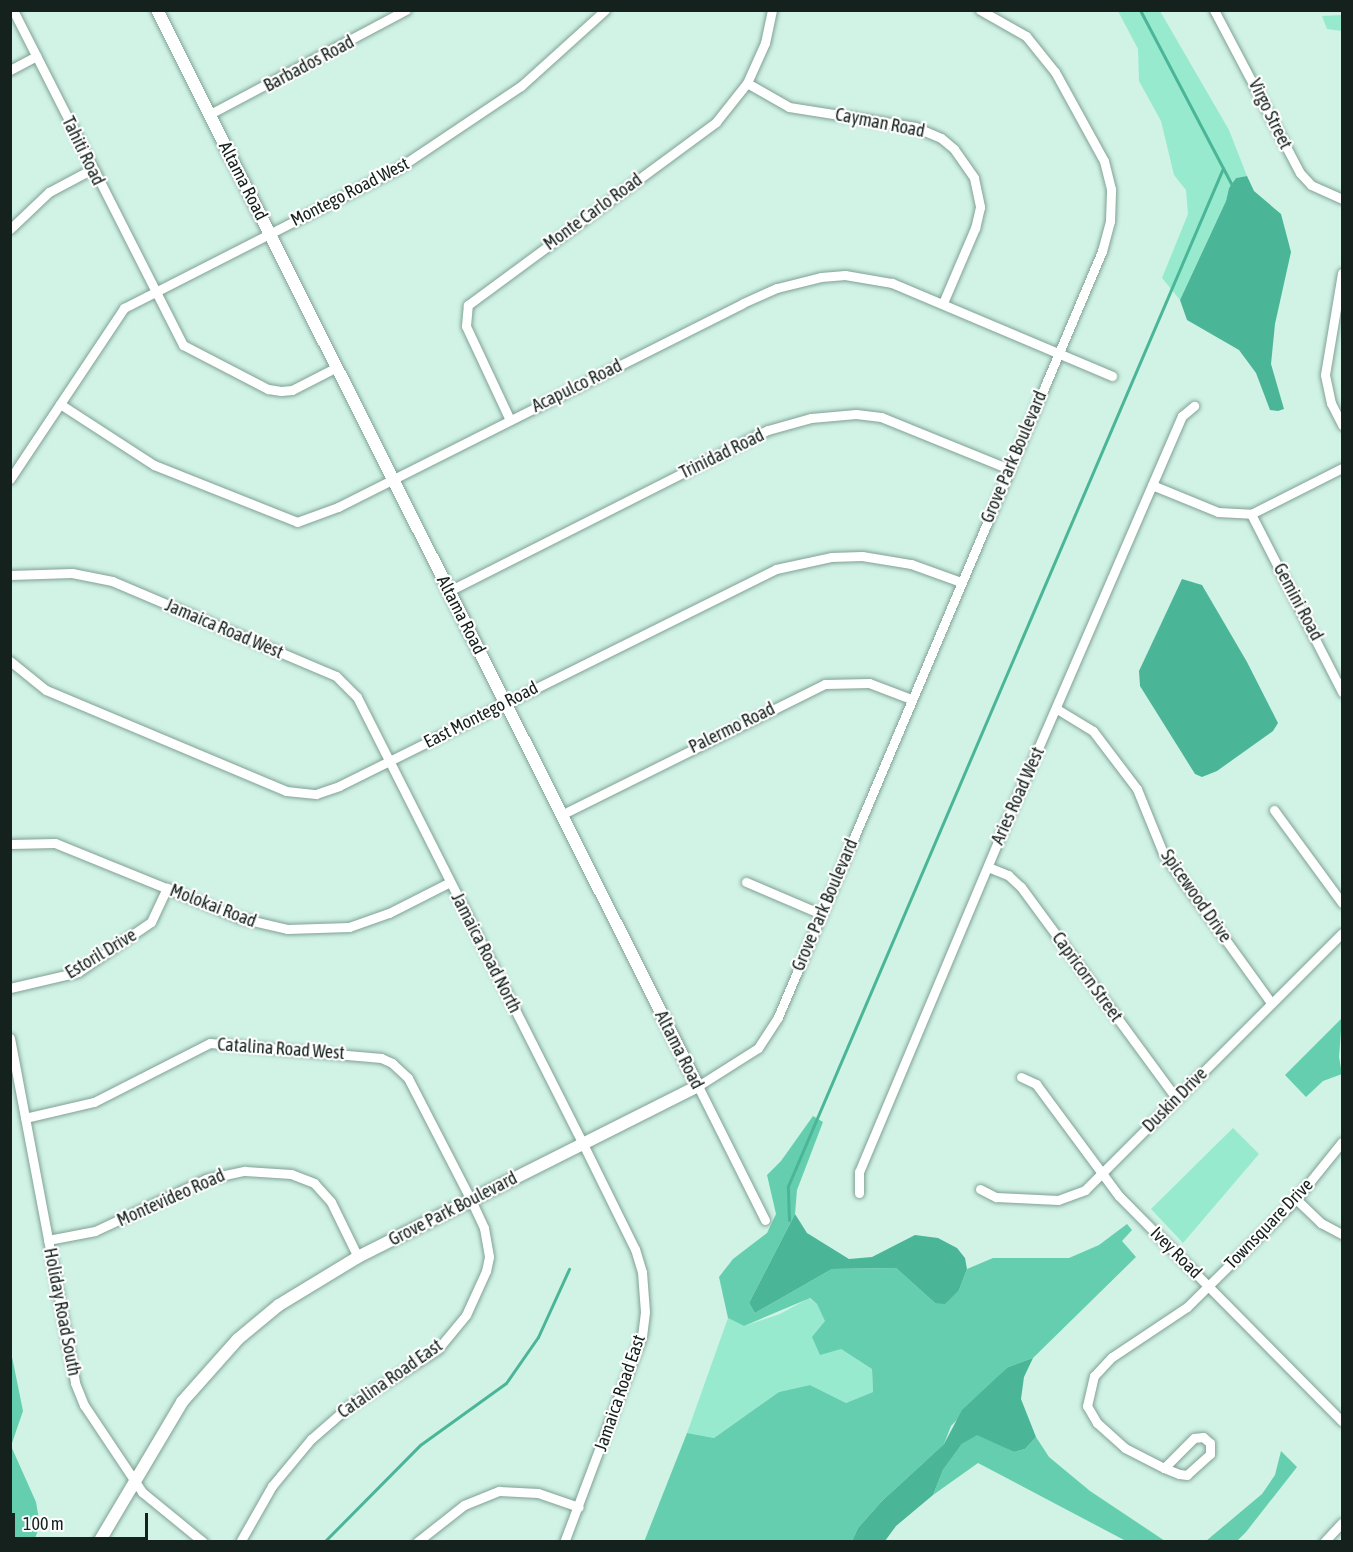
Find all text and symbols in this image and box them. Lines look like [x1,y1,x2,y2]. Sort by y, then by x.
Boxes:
street label: Barbados Road [260,31,358,97]
street label: Virgo Street [1244,75,1296,153]
street label: Cayman Road [833,104,927,142]
street label: Tahiti Road [57,113,109,189]
street label: Altama Road [214,138,272,224]
street label: Montego Road West [287,153,413,231]
street label: Monte Carlo Road [540,169,646,255]
street label: Acapulco Road [528,355,626,417]
street label: Grove Park Boulevard [976,388,1052,526]
street label: Trinidad Road [676,424,768,484]
street label: Gemini Road [1269,560,1327,644]
street label: Altama Road [432,572,490,658]
street label: Jamaica Road West [162,594,286,664]
street label: East Montego Road [420,677,542,753]
street label: Palermo Road [685,698,779,758]
street label: Aries Road West [987,744,1049,848]
street label: Grove Park Boulevard [787,836,863,974]
street label: Spicewood Drive [1156,845,1236,947]
street label: Molokai Road [167,880,259,932]
street label: Jamaica Road North [446,889,526,1017]
street label: Estoril Drive [62,924,140,984]
street label: Capricorn Street [1047,928,1127,1026]
street label: Altama Road [650,1007,708,1093]
street label: Catalina Road West [217,1034,345,1064]
street label: Duskin Drive [1138,1063,1212,1137]
street label: Montevideo Road [114,1165,228,1231]
street label: Grove Park Boulevard [385,1167,521,1251]
street label: Townsquare Drive [1220,1174,1318,1274]
street label: Ivey Road [1146,1223,1206,1283]
street label: Holiday Road South [39,1246,85,1378]
street label: Jamaica Road East [590,1332,650,1454]
street label: Catalina Road East [333,1335,447,1423]
scale bar [15,1501,152,1539]
text: 100 m [23,1513,64,1534]

